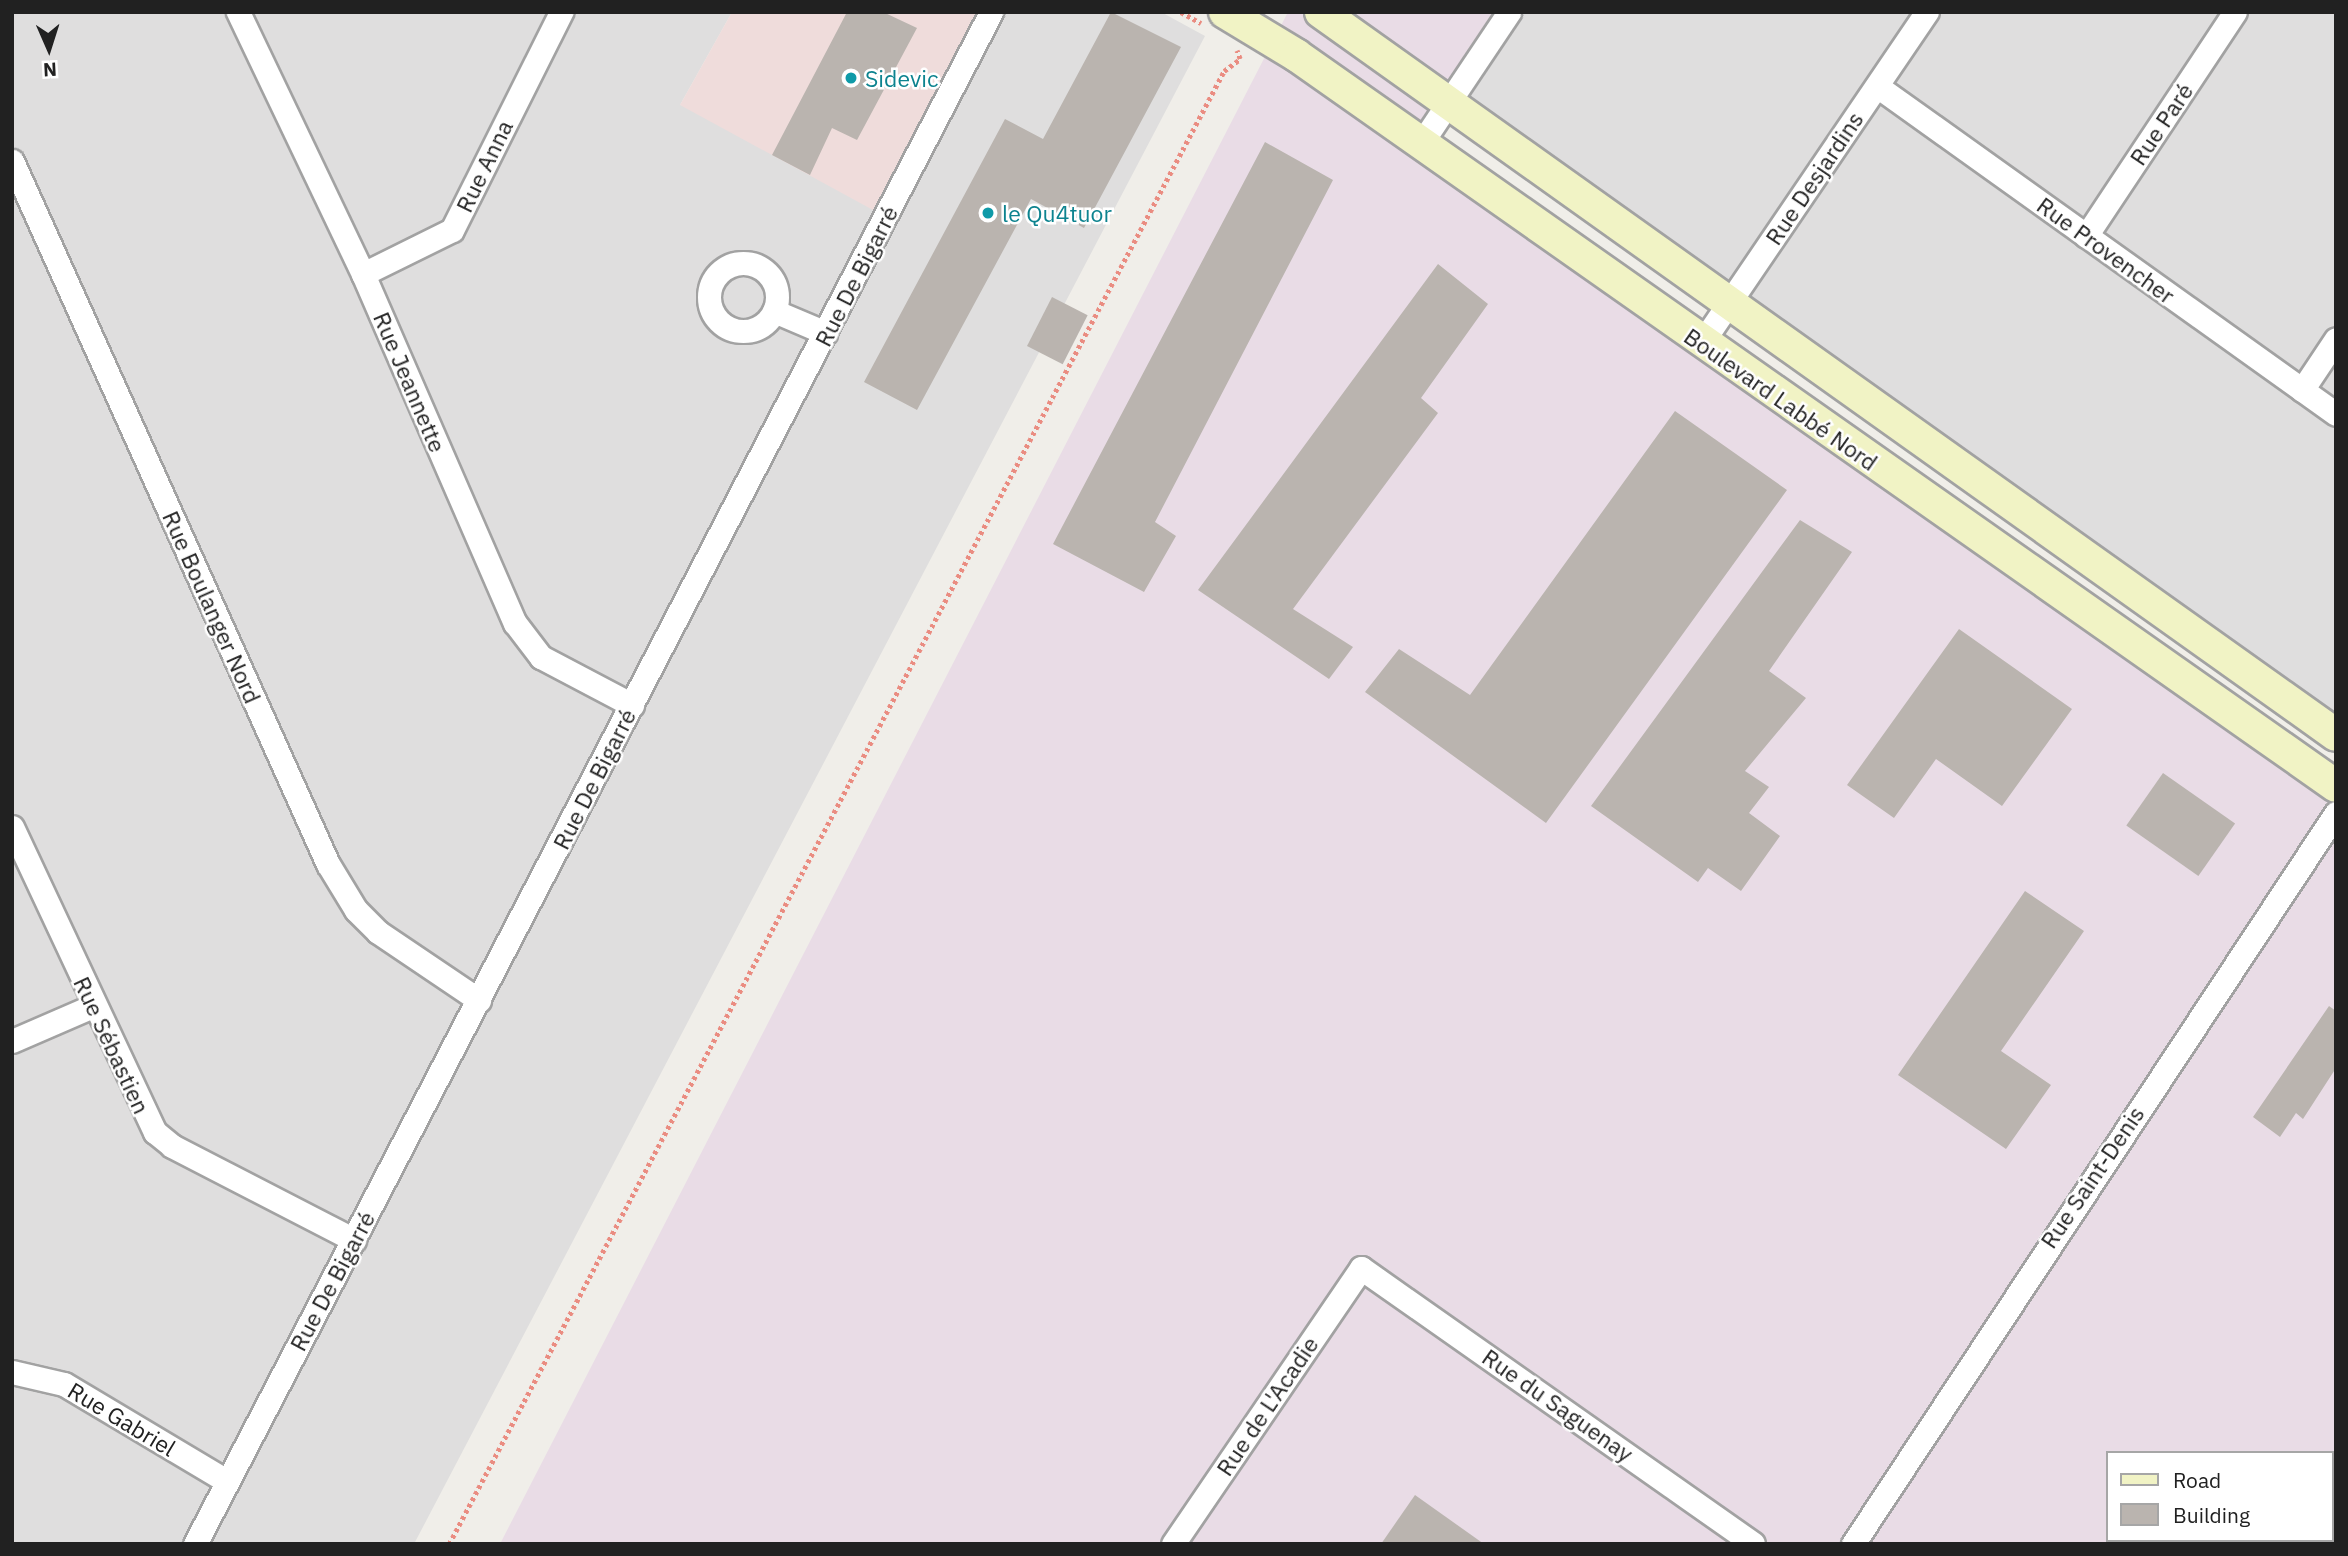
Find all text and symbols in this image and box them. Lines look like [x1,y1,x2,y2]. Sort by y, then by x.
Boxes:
north arrow [14,14,84,84]
text: N [43,58,58,82]
place label: Sidevic [865,64,939,92]
marker: Sidevic [843,70,859,86]
street label: Rue Paré [2124,78,2198,170]
street label: Rue Desjardins [1759,106,1869,250]
street label: Rue Anna [450,115,518,217]
street label: Rue Provencher [2032,191,2180,309]
place label: le Qu4tuor [1002,199,1112,227]
street label: Rue De Bigarré [809,201,903,351]
marker: le Qu4tuor [980,205,996,221]
street label: Rue Jeannette [368,308,452,456]
street label: Boulevard Labbé Nord [1679,322,1883,476]
street label: Rue Boulanger Nord [157,507,267,707]
street label: Rue De Bigarré [547,704,641,854]
street label: Rue Sébastien [68,972,156,1118]
street label: Rue Saint-Denis [2034,1101,2150,1253]
street label: Rue De Bigarré [284,1207,380,1355]
street label: Rue de L'Acadie [1210,1331,1324,1481]
street label: Rue du Saguenay [1477,1343,1639,1467]
street label: Rue Gabriel [63,1376,181,1462]
legend [2106,1451,2334,1542]
text: Road [2173,1466,2221,1494]
text: Building [2173,1501,2250,1529]

